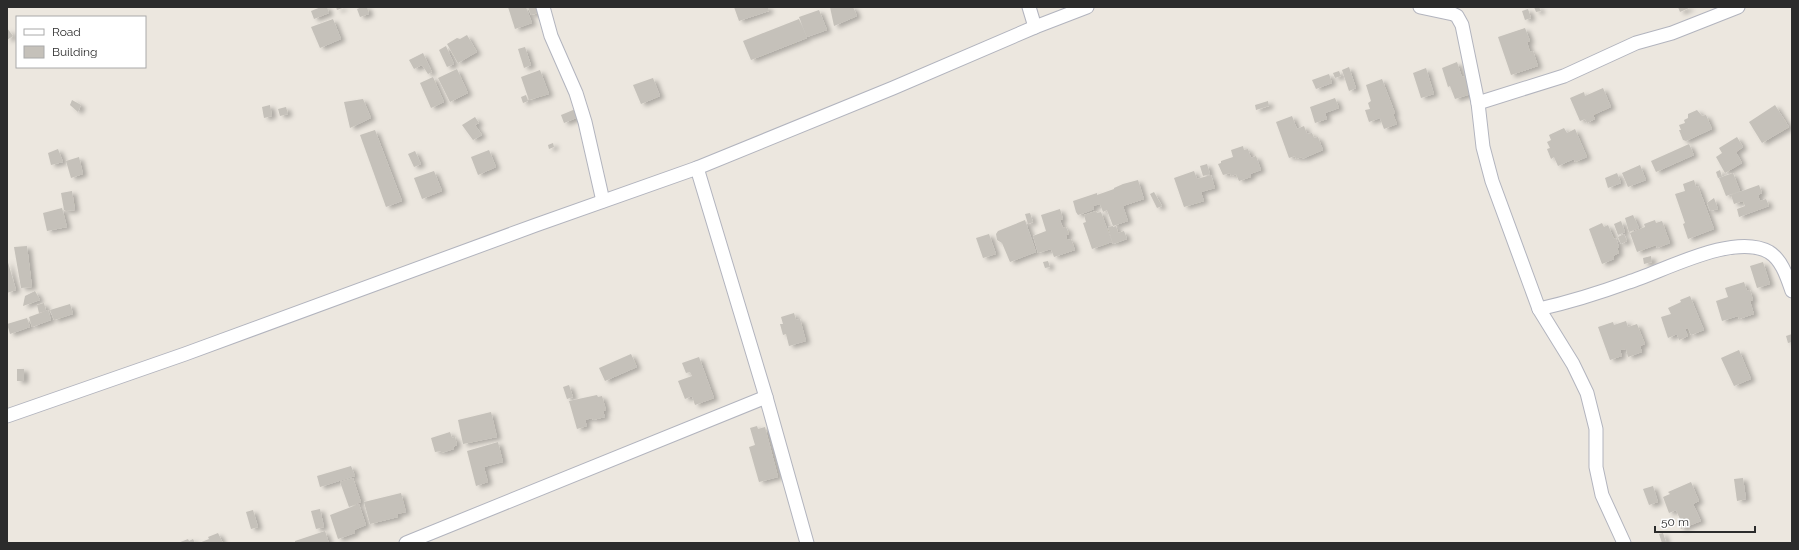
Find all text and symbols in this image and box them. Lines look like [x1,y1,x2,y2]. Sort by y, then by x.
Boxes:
legend [16,16,146,68]
text: Road [52,25,81,39]
text: Building [52,45,98,59]
scale bar [1655,508,1755,534]
text: 50 m [1661,515,1689,529]

